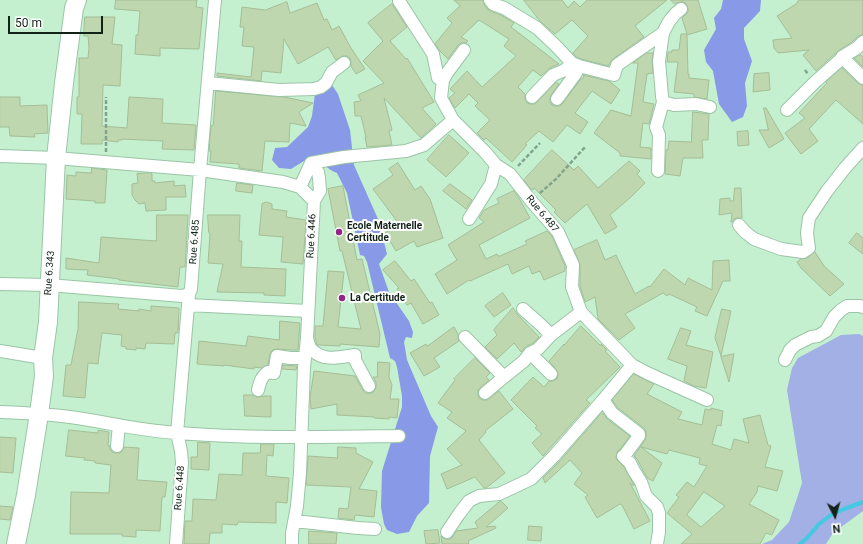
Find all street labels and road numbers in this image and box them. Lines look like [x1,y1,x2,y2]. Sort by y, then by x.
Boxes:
street label: Rue 6.487 [523,193,561,235]
street label: Rue 6.446 [305,213,319,259]
street label: Rue 6.485 [187,219,203,265]
street label: Rue 6.343 [42,250,58,296]
street label: Rue 6.448 [172,465,188,511]

